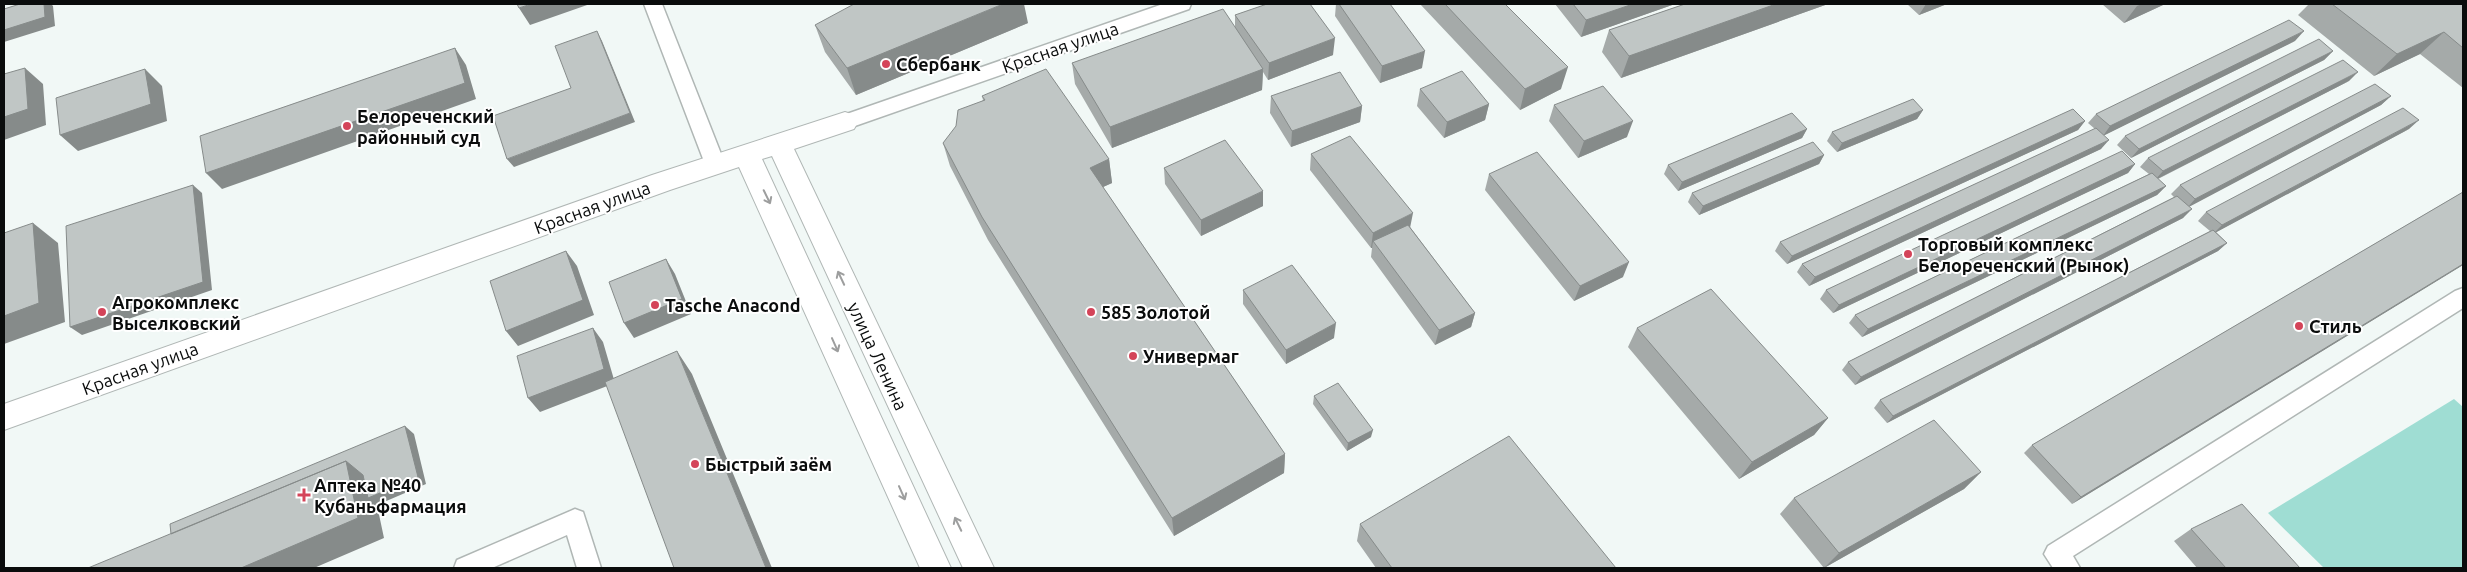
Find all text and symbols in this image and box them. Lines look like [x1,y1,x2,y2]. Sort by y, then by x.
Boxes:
street label: Красная улица [999,18,1121,76]
place label: Сбербанк [896,54,982,74]
marker: Сбербанк [880,58,892,70]
place label: Белореченский районный суд [357,106,494,147]
marker: Белореченский районный суд [341,120,353,132]
street label: Красная улица [531,177,653,237]
one-way arrow [762,190,772,205]
place label: Торговый комплекс Белореченский (Рынок) [1918,234,2129,276]
marker: Торговый комплекс Белореченский (Рынок) [1902,248,1914,260]
one-way arrow [835,271,845,286]
place label: Агрокомплекс Выселковский [112,292,241,333]
place label: Tasche Anacond [665,295,800,315]
marker: Tasche Anacond [649,299,661,311]
street label: улица Ленина [844,299,912,413]
place label: 585 Золотой [1101,302,1210,322]
marker: Агрокомплекс Выселковский [96,306,108,318]
marker: 585 Золотой [1085,306,1097,318]
place label: Стиль [2309,316,2362,336]
marker: Стиль [2293,320,2305,332]
one-way arrow [830,337,840,352]
street label: Красная улица [79,338,201,398]
place label: Универмаг [1143,346,1239,366]
marker: Универмаг [1127,350,1139,362]
place label: Быстрый заём [705,454,832,474]
marker: Быстрый заём [689,458,701,470]
place label: Аптека №40 Кубаньфармация [314,475,466,516]
one-way arrow [898,485,907,500]
marker: Аптека №40 Кубаньфармация [298,489,310,501]
one-way arrow [953,517,962,532]

